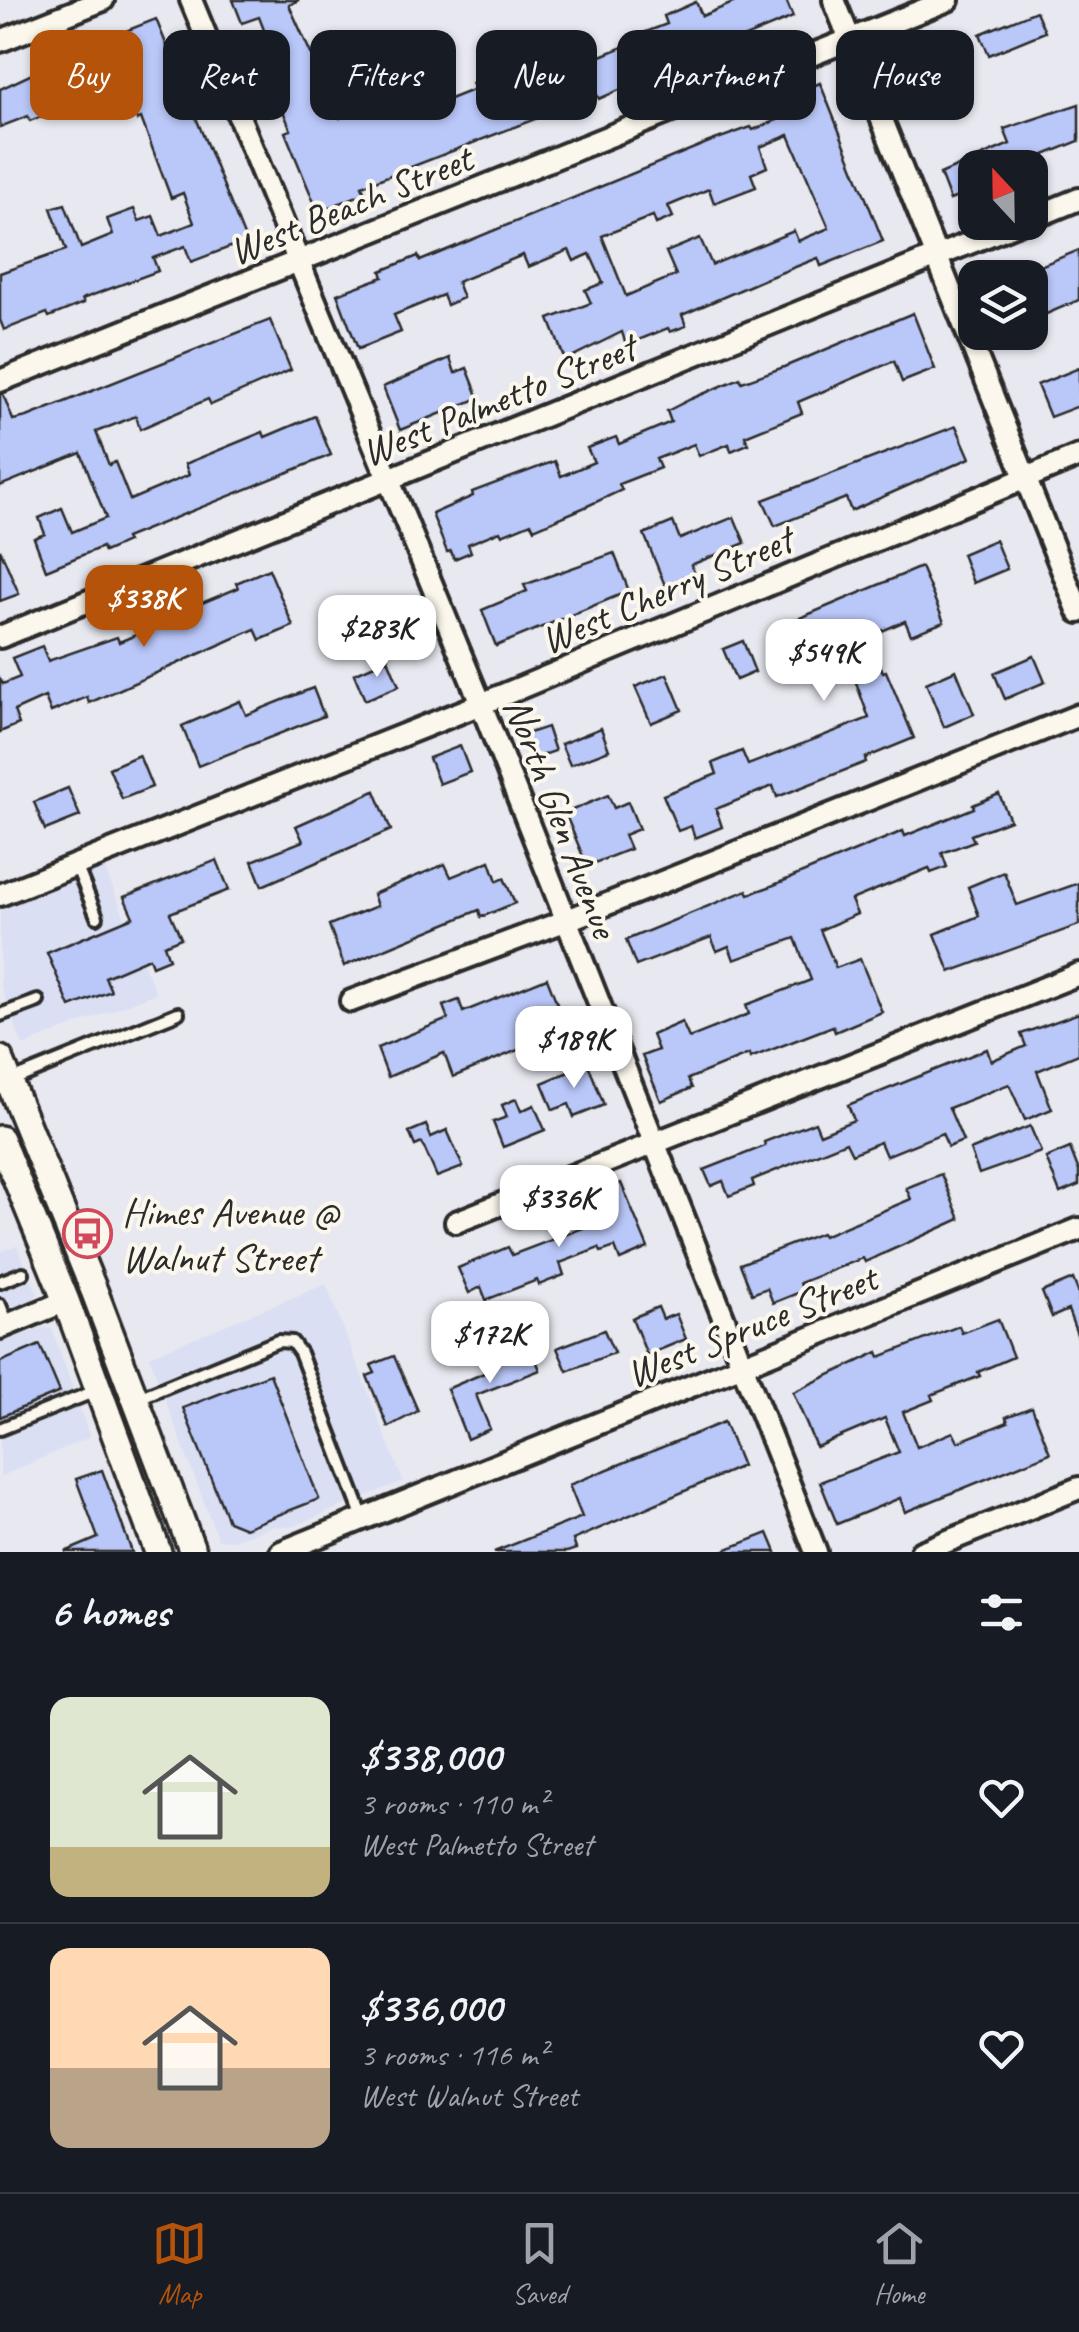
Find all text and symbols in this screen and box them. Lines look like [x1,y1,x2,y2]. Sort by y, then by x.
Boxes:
chip: Buy [30,30,143,120]
chip: Rent [163,30,290,120]
chip: Filters [310,30,456,120]
chip: New [476,30,597,120]
chip: Apartment [617,30,816,120]
chip: House [836,30,974,120]
street label: West Beach Street [222,132,483,276]
north arrow [958,150,1048,240]
map controls [958,150,1048,350]
button: layers [958,260,1048,350]
street label: West Palmetto Street [354,320,648,478]
street label: West Cherry Street [533,512,805,665]
pin: $338K [74,565,214,650]
text: $338K [107,577,181,618]
pin: $283K [307,595,447,680]
text: $283K [340,607,414,648]
pin: $549K [754,619,894,704]
text: $549K [788,631,860,672]
street label: North Glen Avenue [492,690,631,947]
pin: $189K [504,1006,644,1091]
text: $189K [537,1018,611,1059]
pin: $336K [489,1165,629,1250]
text: $336K [522,1177,596,1218]
place label: Himes Avenue @ Walnut Street [122,1187,341,1283]
bus stop icon: Himes Avenue @ Walnut Street [61,1208,113,1260]
street label: West Spruce Street [619,1252,887,1399]
pin: $172K [420,1301,560,1386]
text: $172K [453,1313,527,1354]
icon: filters [974,1585,1029,1640]
text: 6 homes [50,1586,169,1639]
text: $338,000 [360,1730,501,1783]
icon: home [130,1737,250,1857]
icon: heart [974,1770,1029,1825]
text: 3 rooms · 110 m² [360,1783,547,1824]
text: West Palmetto Street [360,1824,593,1865]
text: $336,000 [360,1981,502,2034]
icon: home [130,1988,250,2108]
icon: heart [974,2021,1029,2076]
text: 3 rooms · 116 m² [360,2034,547,2075]
text: West Walnut Street [360,2075,578,2116]
tab: Map [152,2216,207,2311]
tab: Saved [512,2216,567,2311]
tab: Home [872,2216,927,2311]

